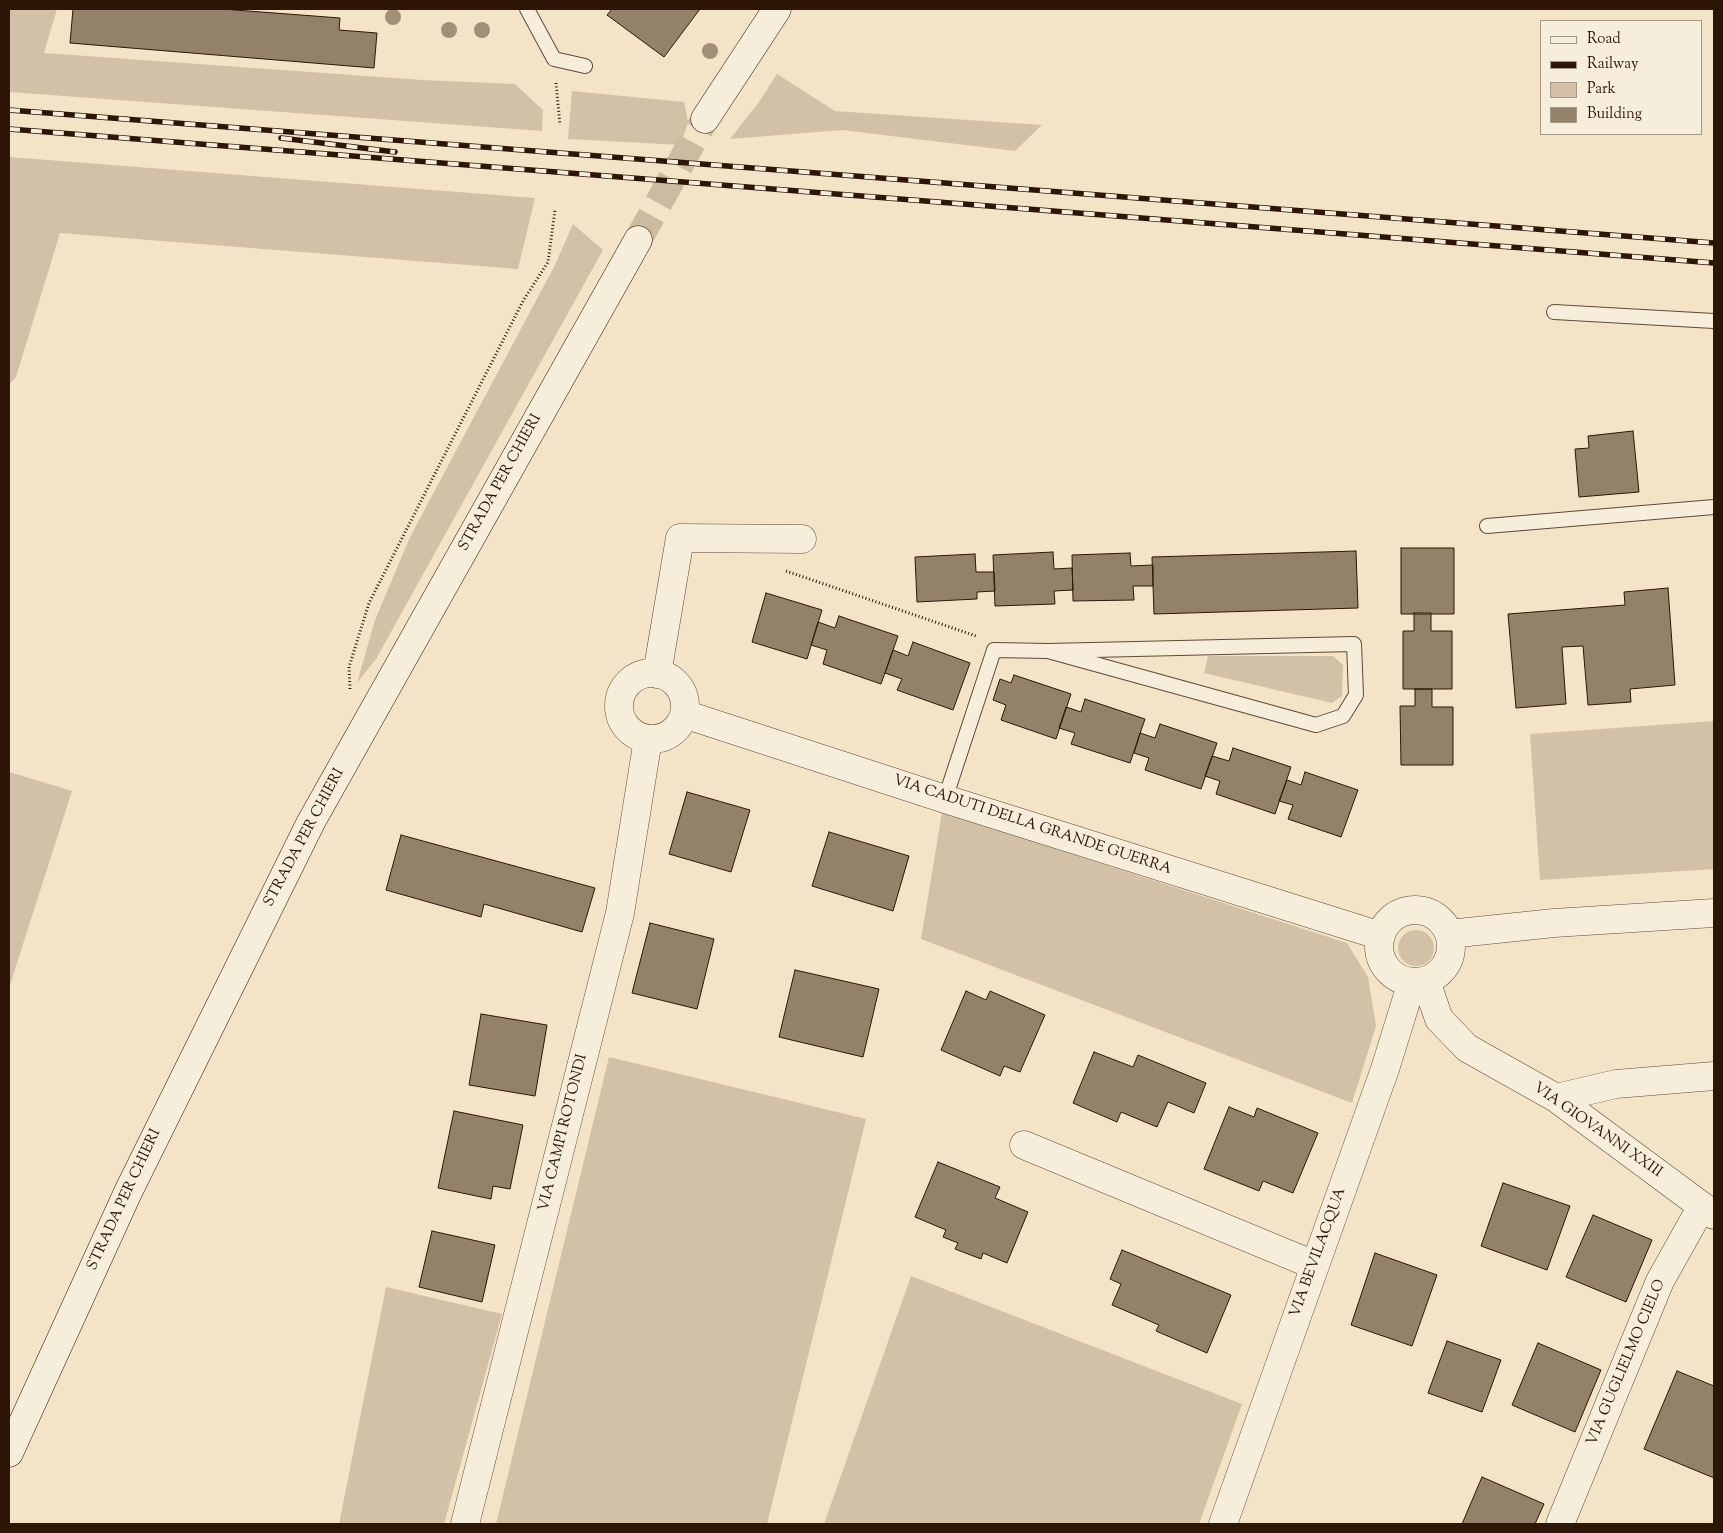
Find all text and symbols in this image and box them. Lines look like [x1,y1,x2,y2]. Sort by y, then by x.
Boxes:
legend [1540,20,1703,135]
text: Road [1587,29,1621,50]
text: Railway [1587,54,1638,75]
text: Park [1587,79,1616,100]
text: Building [1587,104,1642,125]
street label: STRADA PER CHIERI [456,411,546,555]
street label: STRADA PER CHIERI [261,766,349,910]
street label: VIA CADUTI DELLA GRANDE GUERRA [890,772,1174,880]
street label: VIA CAMPI ROTONDI [536,1053,592,1213]
street label: VIA GIOVANNI XXIII [1529,1080,1665,1182]
street label: STRADA PER CHIERI [84,1126,166,1274]
street label: VIA BEVILACQUA [1287,1186,1351,1320]
street label: VIA GUGLIELMO CIELO [1584,1277,1670,1449]

